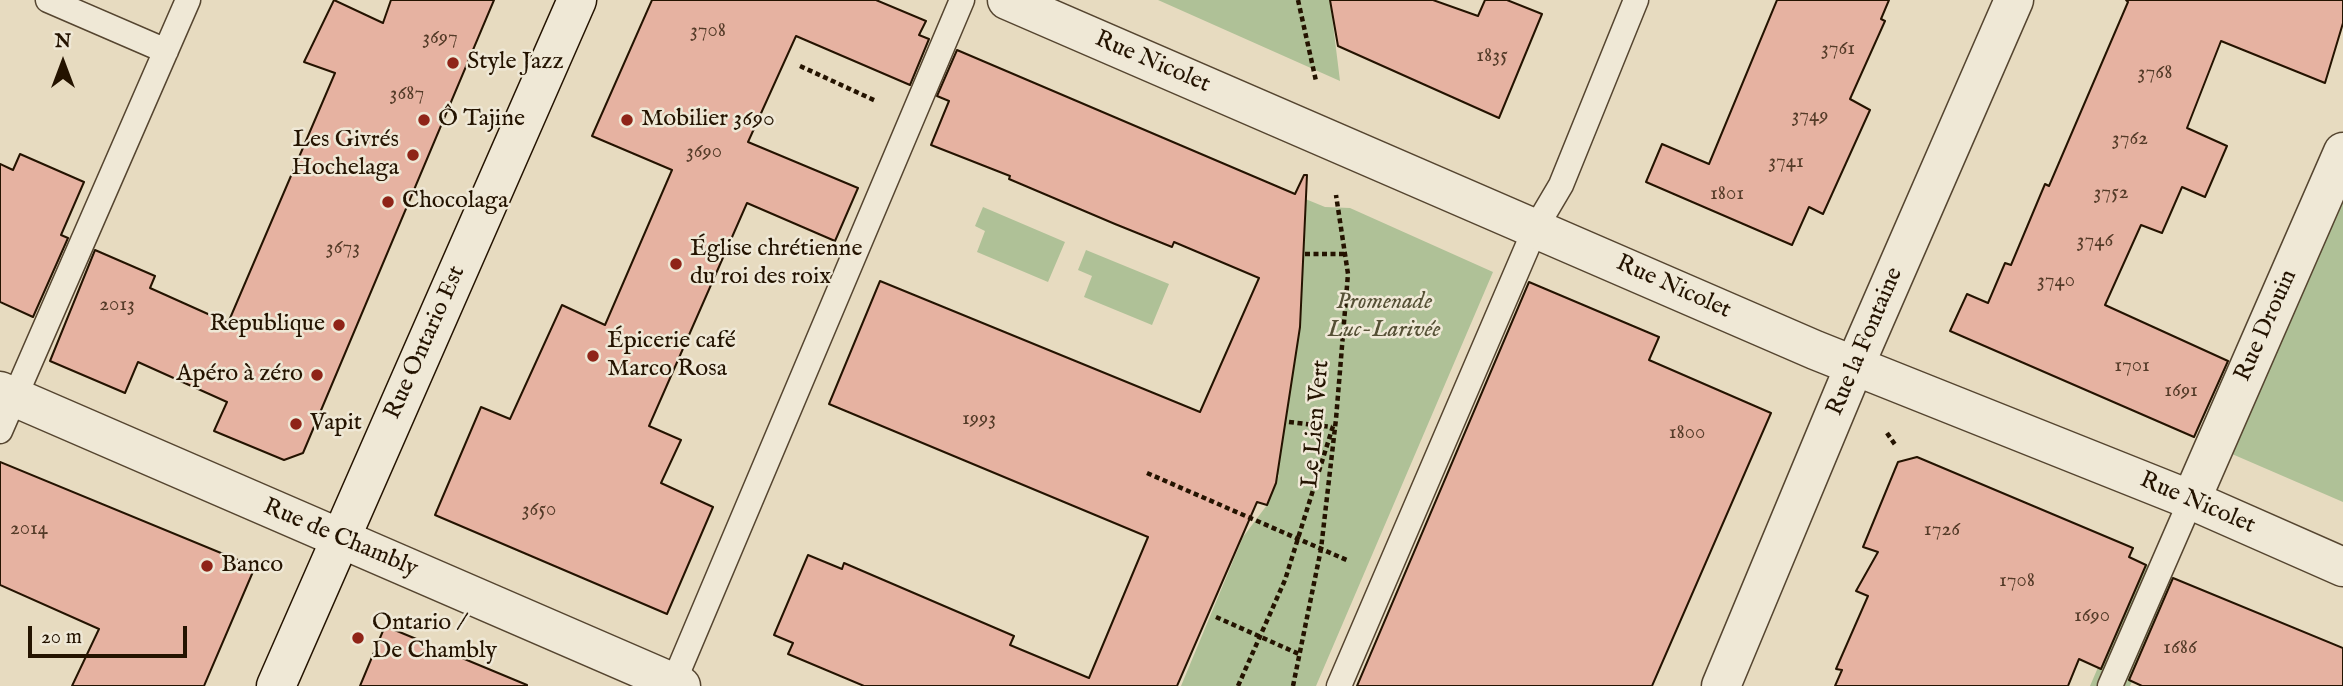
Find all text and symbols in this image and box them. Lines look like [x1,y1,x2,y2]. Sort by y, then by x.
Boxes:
house number: 3708 [690,19,726,45]
house number: 3697 [422,26,458,52]
street label: Rue Nicolet [1090,26,1214,100]
north arrow [28,28,98,98]
text: N [55,30,71,54]
house number: 3761 [1821,37,1855,63]
house number: 1835 [1476,44,1508,70]
place label: Style Jazz [467,49,564,77]
marker: Style Jazz [445,55,461,71]
house number: 3768 [2138,61,2172,87]
house number: 3687 [390,82,424,108]
house number: 3749 [1791,104,1829,130]
place label: Ô Tajine [438,106,525,134]
place label: Mobilier 3690 [641,106,775,134]
marker: Ô Tajine [416,112,432,128]
marker: Mobilier 3690 [619,112,635,128]
place label: Les Givrés Hochelaga [291,127,399,183]
house number: 3762 [2112,127,2148,153]
house number: 3690 [686,140,722,166]
marker: Les Givrés Hochelaga [405,147,421,163]
house number: 3741 [1768,150,1804,176]
house number: 3752 [2093,181,2129,207]
house number: 1801 [1710,182,1744,208]
place label: Chocolaga [402,188,508,216]
marker: Chocolaga [380,194,396,210]
house number: 3746 [2077,229,2113,255]
house number: 3673 [326,236,360,262]
place label: Église chrétienne du roi des roix [690,236,862,292]
street label: Rue Nicolet [1611,250,1735,326]
marker: Église chrétienne du roi des roix [668,256,684,272]
street label: Rue Ontario Est [379,262,473,424]
street label: Rue la Fontaine [1822,263,1910,421]
street label: Rue Drouin [2230,266,2304,386]
house number: 3740 [2037,269,2075,295]
park label: Promenade Luc-Larivée [1327,289,1441,345]
house number: 2013 [99,293,135,319]
place label: Republique [210,311,325,339]
marker: Republique [331,317,347,333]
place label: Épicerie café Marco Rosa [607,328,736,384]
marker: Épicerie café Marco Rosa [585,348,601,364]
house number: 1701 [2114,354,2150,380]
street label: Le Lien Vert [1297,359,1337,489]
place label: Apéro à zéro [176,361,303,389]
marker: Apéro à zéro [309,367,325,383]
house number: 1691 [2164,379,2198,405]
house number: 1993 [962,407,996,433]
place label: Vapit [310,410,362,438]
marker: Vapit [288,416,304,432]
house number: 1800 [1669,421,1705,447]
street label: Rue Nicolet [2135,467,2259,541]
street label: Rue de Chambly [258,493,422,585]
house number: 3650 [522,498,556,524]
house number: 2014 [10,517,48,543]
house number: 1726 [1924,518,1960,544]
place label: Banco [221,552,283,580]
marker: Banco [199,558,215,574]
house number: 1708 [1999,569,2035,595]
house number: 1690 [2074,604,2110,630]
place label: Ontario / De Chambly [372,610,497,666]
scale bar [32,612,191,656]
text: 20 m [41,624,82,651]
marker: Ontario / De Chambly [350,630,366,646]
house number: 1686 [2163,636,2197,662]

